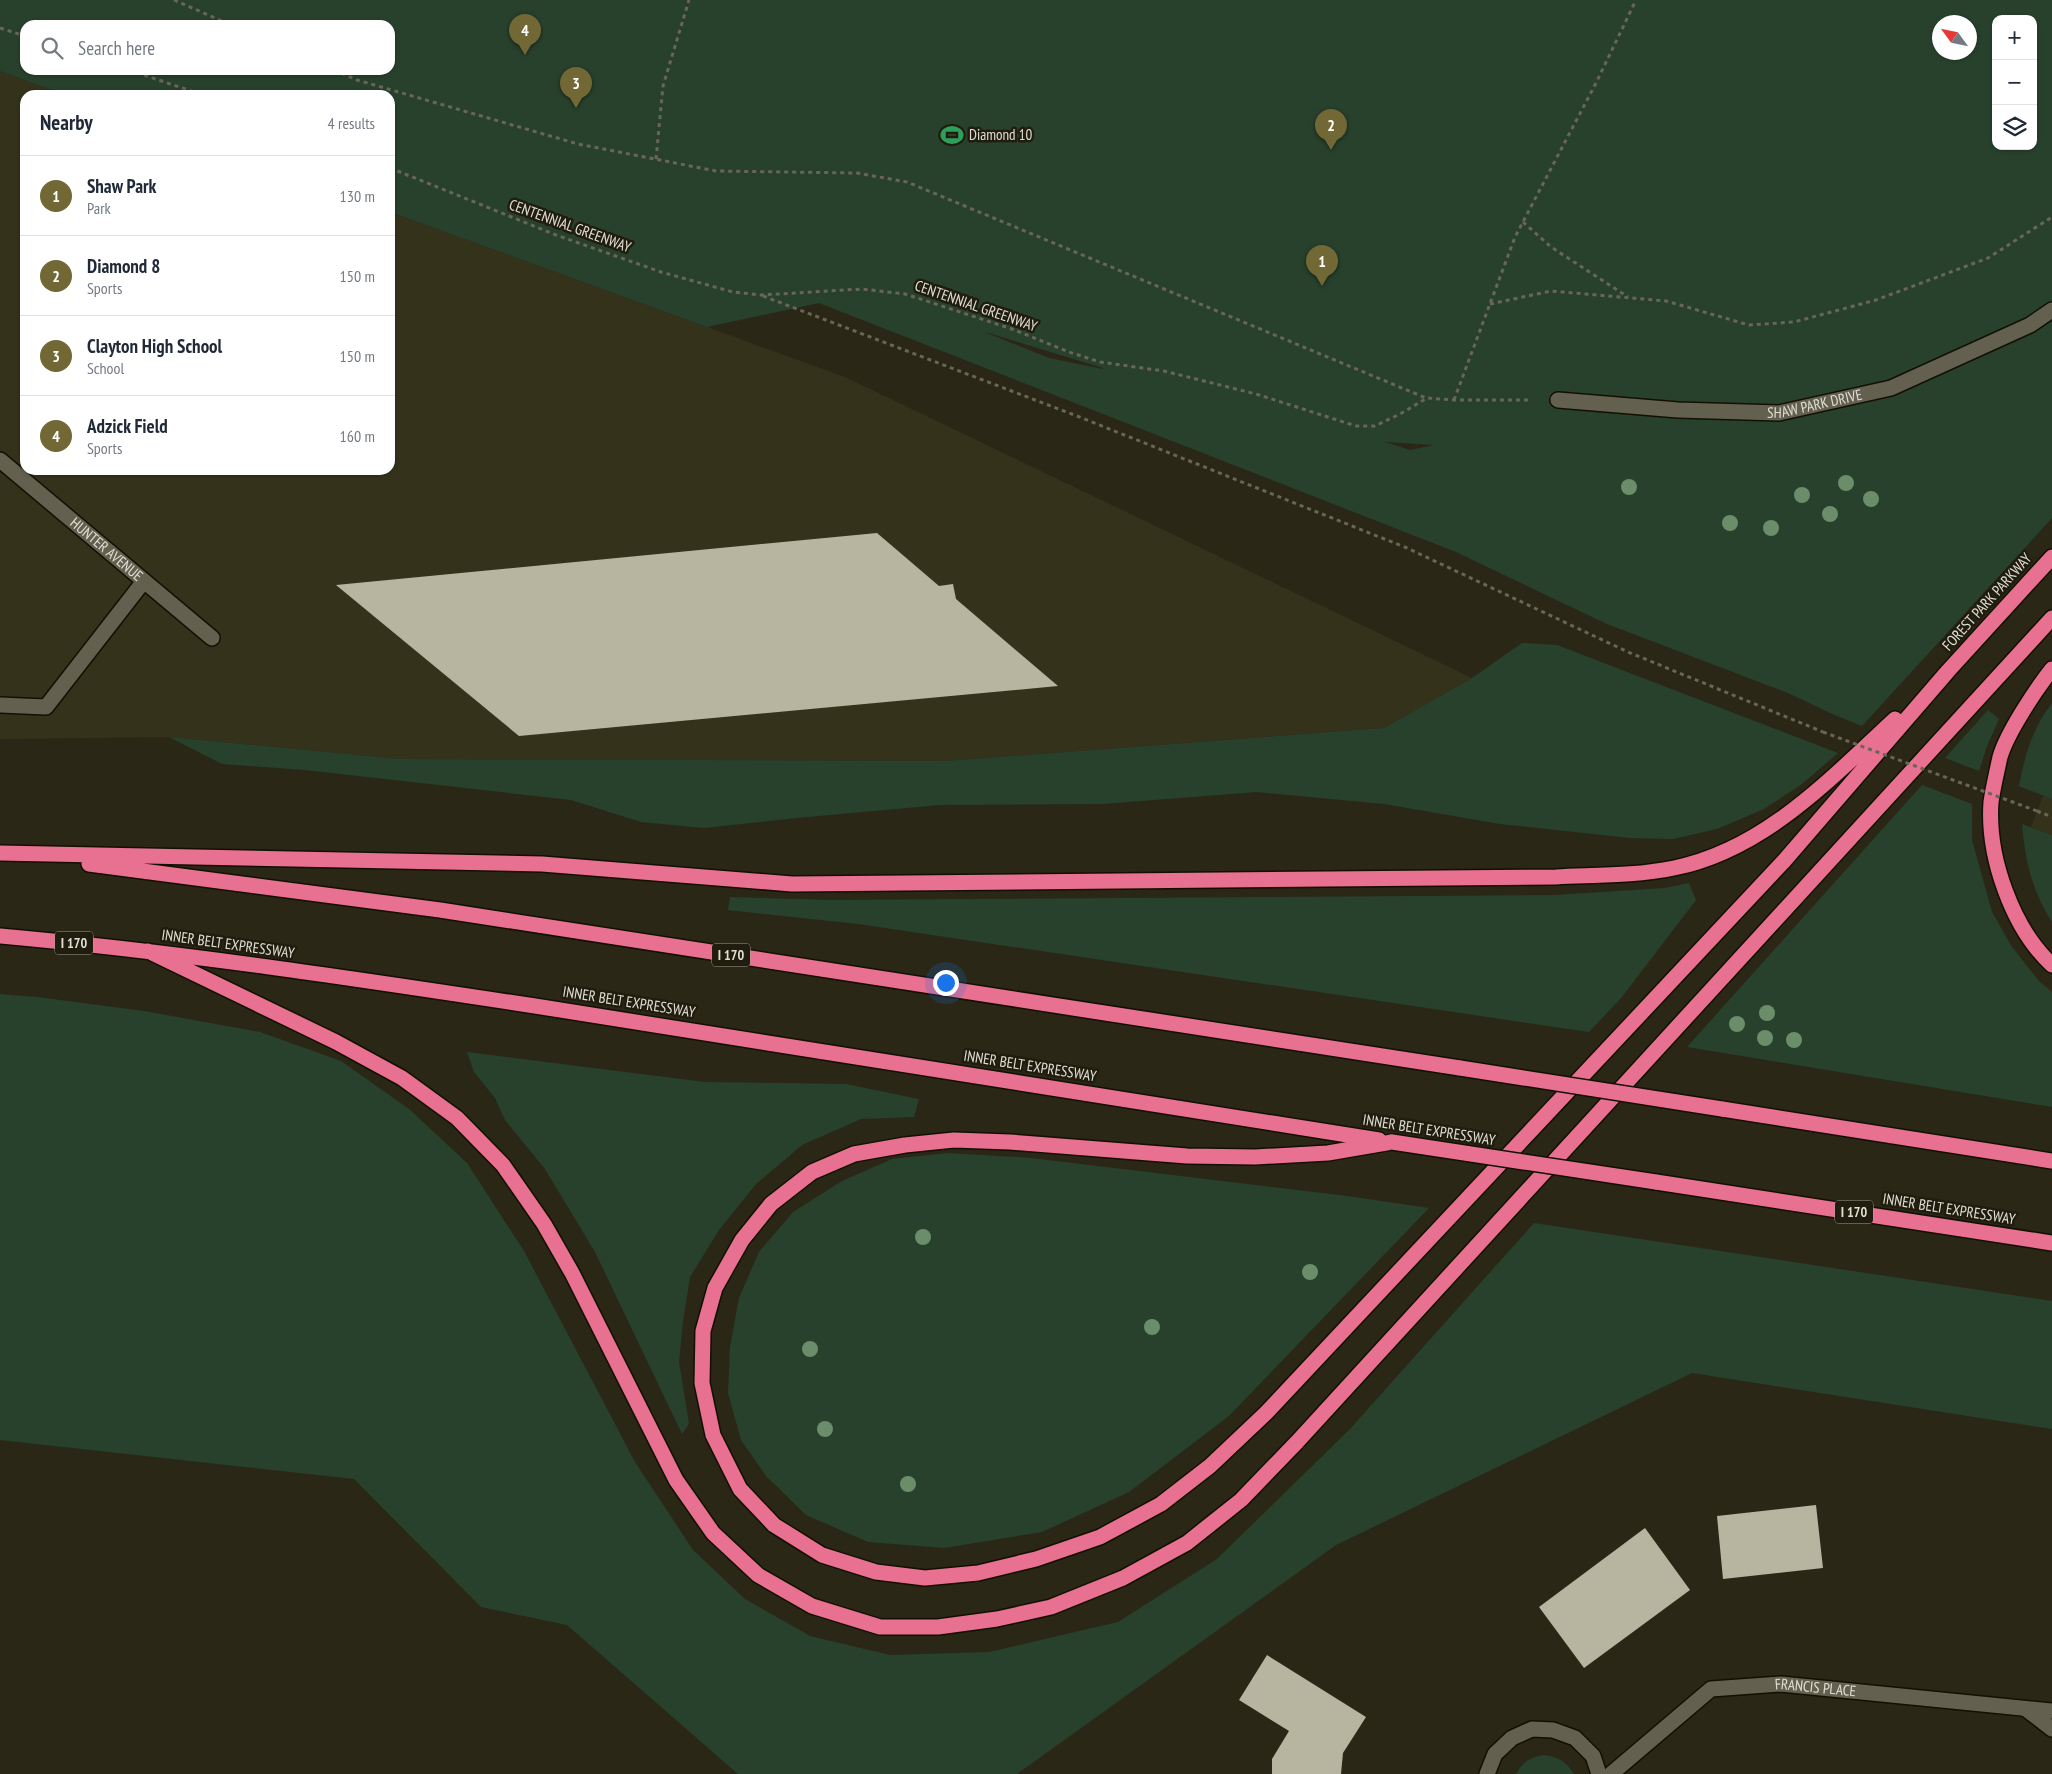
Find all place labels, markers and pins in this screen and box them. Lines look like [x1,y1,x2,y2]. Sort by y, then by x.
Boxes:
pin: 4 [509,14,541,55]
pin: 3 [560,67,592,108]
pin: 2 [1315,109,1347,150]
sports icon: Diamond 10 [939,122,965,148]
place label: Diamond 10 [969,125,1032,144]
pin: 1 [1306,245,1338,286]

